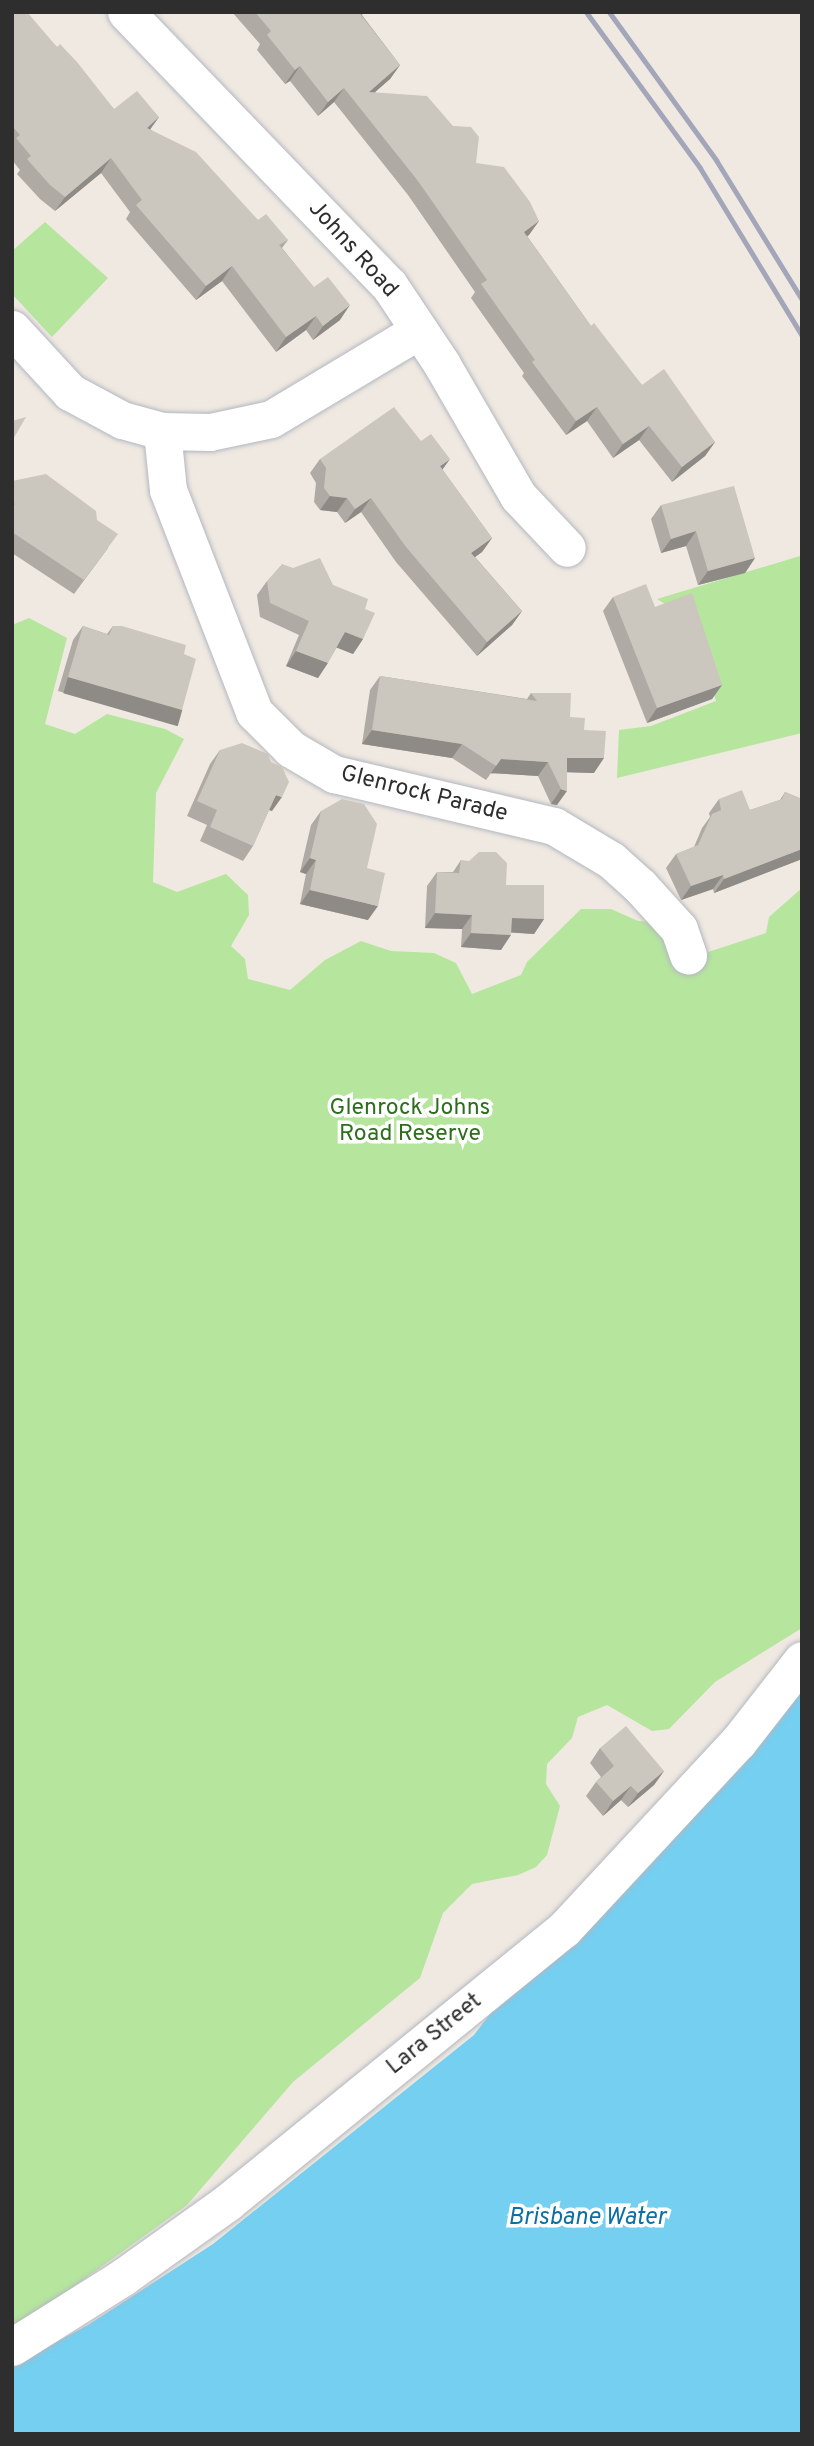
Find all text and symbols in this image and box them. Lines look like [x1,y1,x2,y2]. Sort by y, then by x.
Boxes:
street label: Johns Road [301,196,403,304]
street label: Glenrock Parade [338,761,510,829]
park label: Glenrock Johns Road Reserve [330,1095,490,1149]
street label: Lara Street [382,1988,488,2082]
water label: Brisbane Water [508,2205,666,2233]

